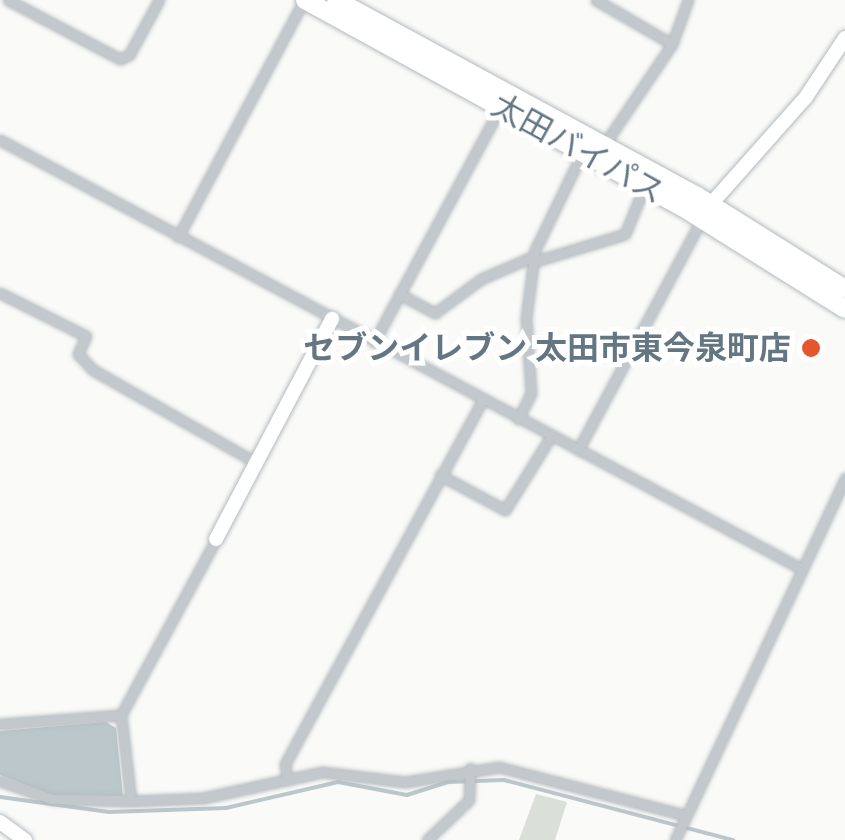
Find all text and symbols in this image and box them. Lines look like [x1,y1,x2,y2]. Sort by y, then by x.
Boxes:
street label: 太田バイパス [485,86,671,212]
place label: セブンイレブン 太田市東今泉町店 [303,329,791,367]
marker: セブンイレブン 太田市東今泉町店 [800,337,822,359]

